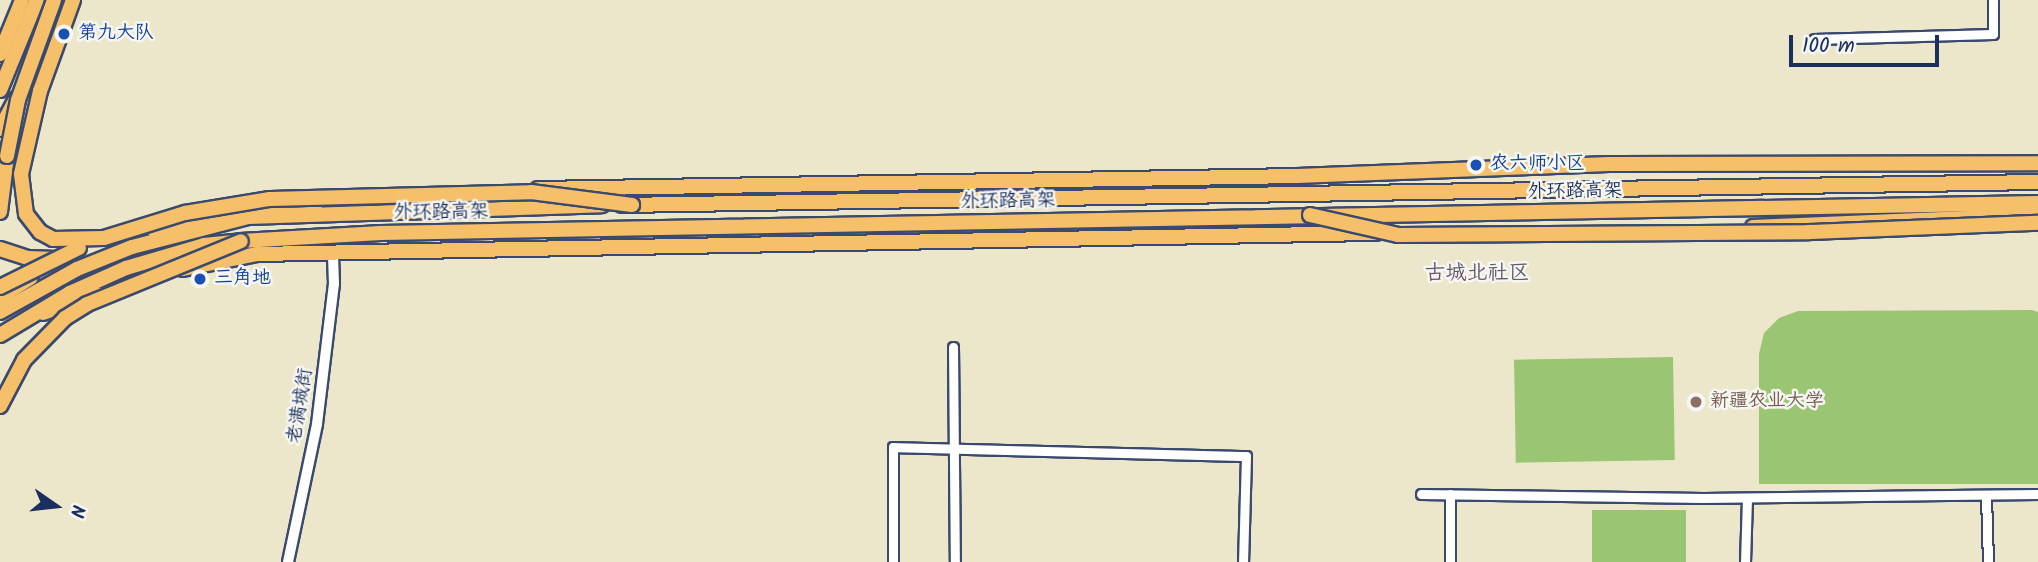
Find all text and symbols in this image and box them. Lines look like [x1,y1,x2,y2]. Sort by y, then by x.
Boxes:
scale bar [1793,21,1944,65]
place label: 第九大队 [78,23,154,45]
marker: 第九大队 [56,26,72,42]
text: 100 m [1802,30,1855,63]
place label: 农六师小区 [1490,154,1585,176]
marker: 农六师小区 [1468,157,1484,173]
street label: 外环路高架 [1527,180,1623,204]
street label: 外环路高架 [960,190,1056,214]
street label: 外环路高架 [393,201,489,225]
district label: 古城北社区 [1425,261,1529,287]
place label: 三角地 [214,268,271,290]
marker: 三角地 [192,271,208,287]
street label: 老满城街 [284,367,318,445]
place label: 新疆农业大学 [1710,391,1824,413]
marker: 新疆农业大学 [1688,394,1704,410]
north arrow [21,471,91,541]
text: N [60,502,92,521]

